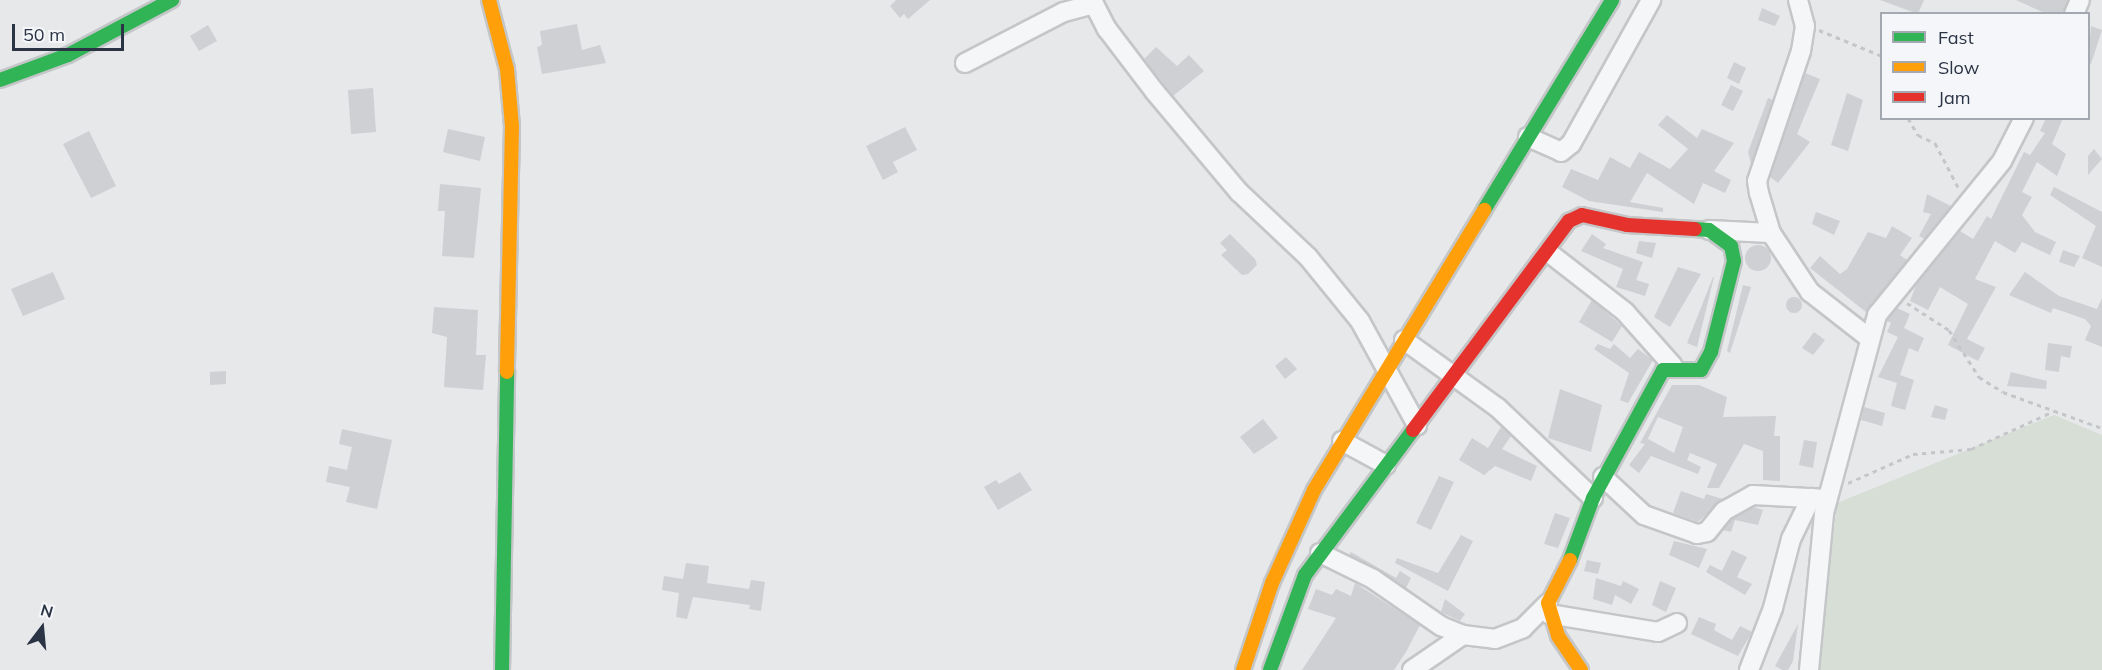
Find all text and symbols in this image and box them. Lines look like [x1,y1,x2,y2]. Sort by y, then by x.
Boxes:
scale bar [15,12,128,50]
legend [1880,12,2090,120]
text: 50 m [23,23,65,46]
text: Fast [1938,26,1974,49]
text: Slow [1938,56,1979,79]
text: Jam [1938,86,1971,109]
north arrow [12,598,72,658]
text: N [38,599,56,622]

